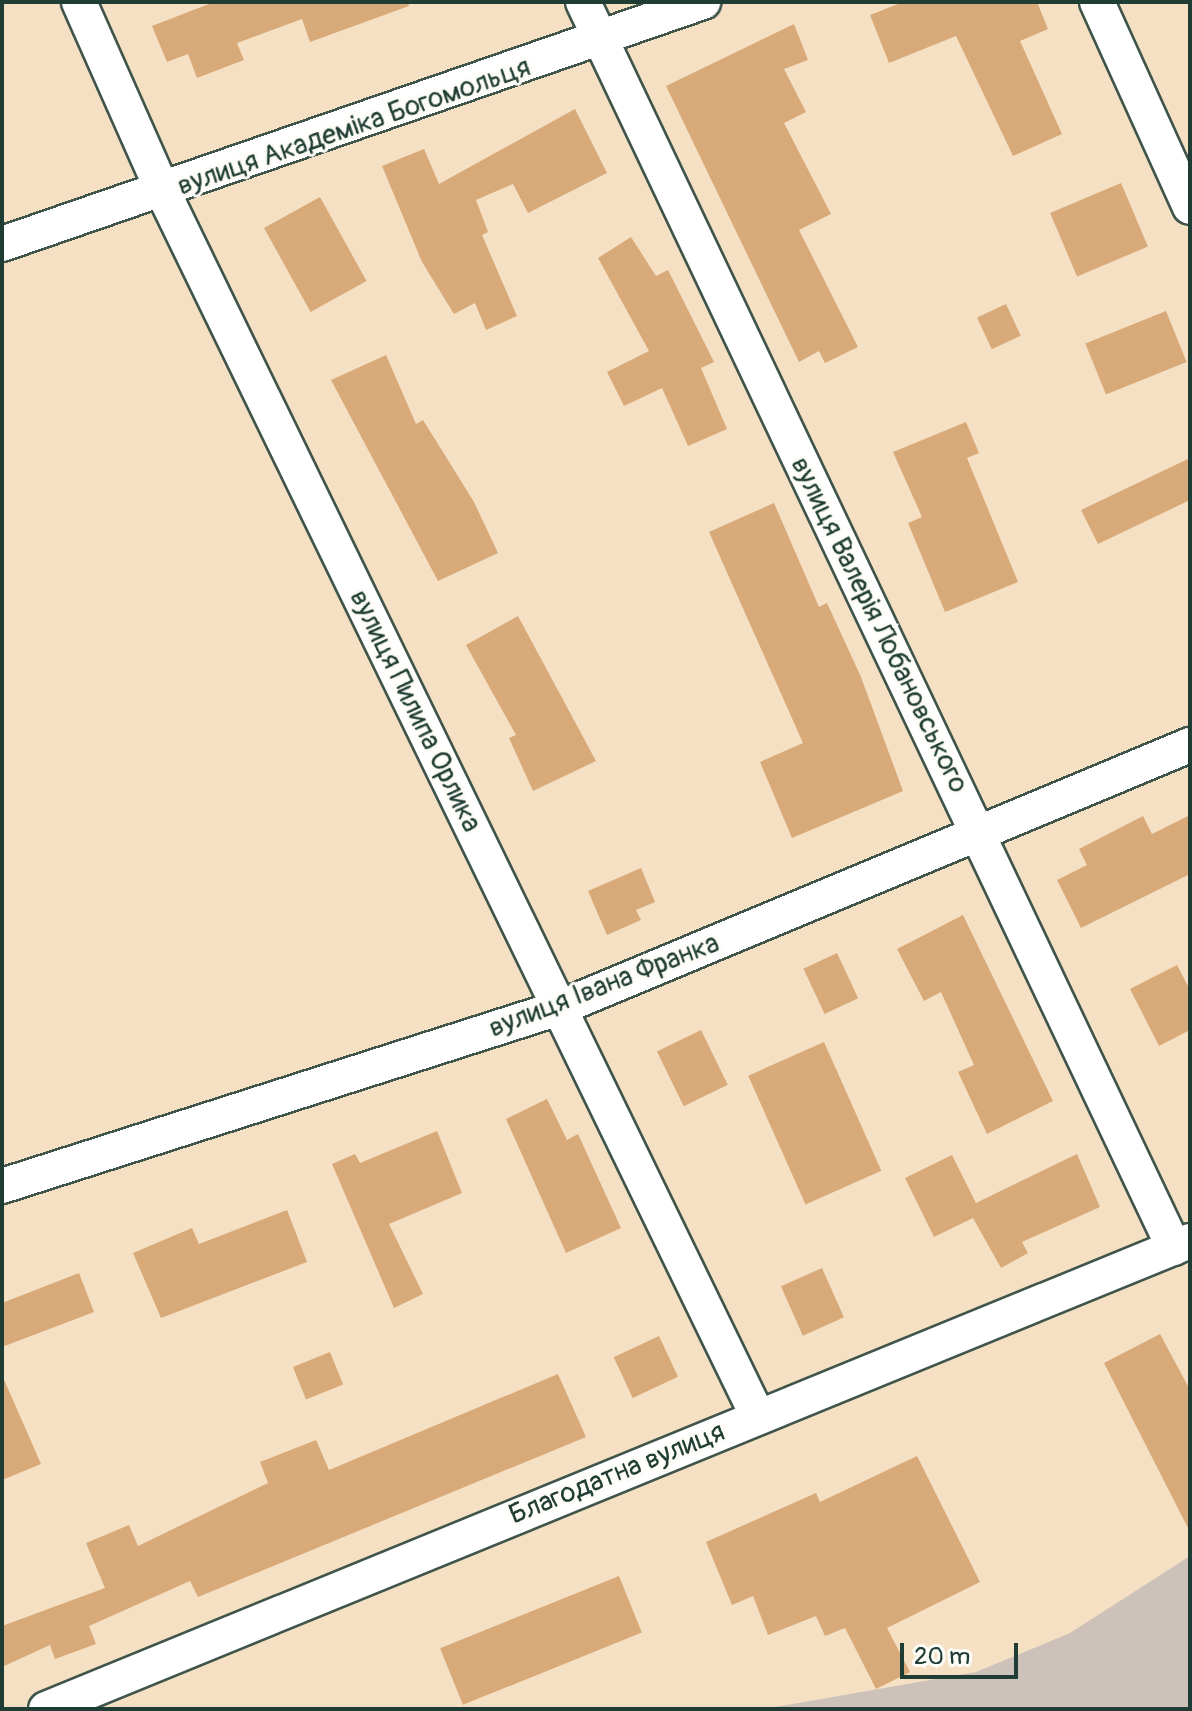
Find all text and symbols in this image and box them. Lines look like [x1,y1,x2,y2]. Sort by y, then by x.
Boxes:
street label: вулиця Академіка Богомольця [173,51,535,203]
street label: вулиця Валерія Лобановського [783,452,975,798]
street label: вулиця Пилипа Орлика [342,584,488,838]
street label: вулиця Івана Франка [484,927,724,1045]
street label: Благодатна вулиця [504,1415,730,1533]
scale bar [904,1627,1022,1677]
text: 20 m [914,1642,970,1671]

